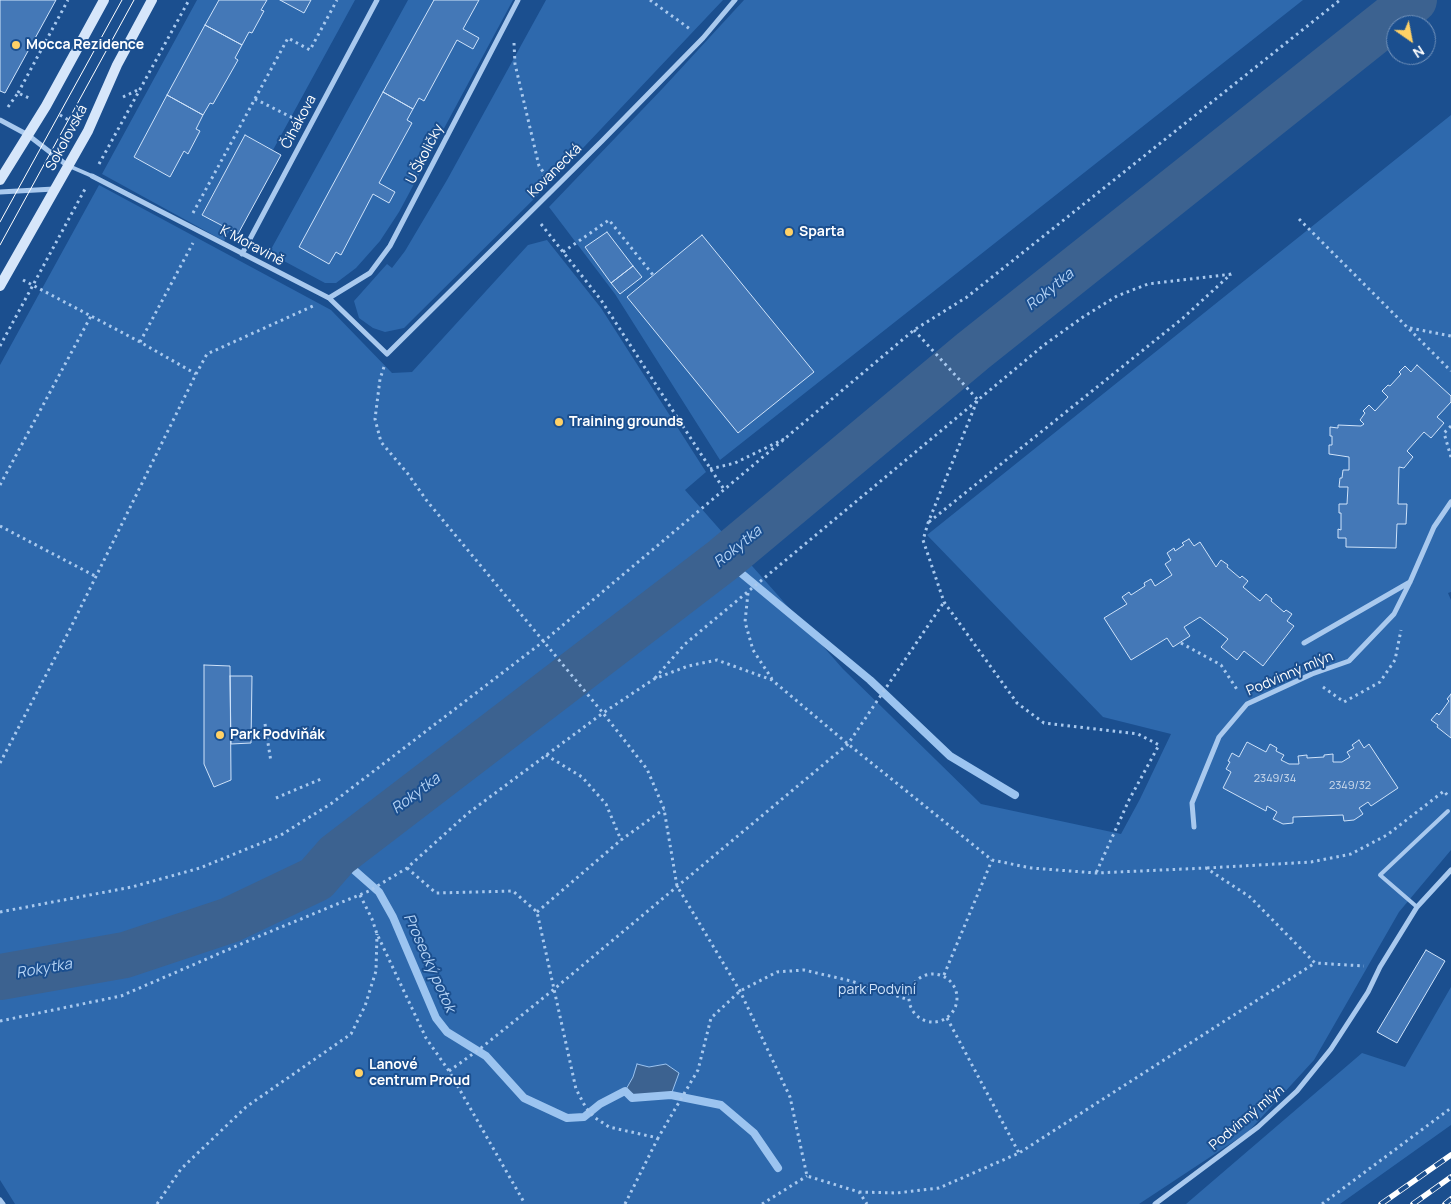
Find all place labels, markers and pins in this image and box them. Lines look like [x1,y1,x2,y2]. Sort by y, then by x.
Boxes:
place label: Mocca Rezidence [26,37,144,53]
marker: Mocca Rezidence [10,39,22,51]
place label: Sparta [799,224,845,240]
marker: Sparta [783,226,795,238]
place label: Training grounds [569,414,683,430]
marker: Training grounds [553,416,565,428]
place label: Park Podviňák [230,727,325,743]
marker: Park Podviňák [214,729,226,741]
place label: Lanové centrum Proud [369,1057,470,1090]
marker: Lanové centrum Proud [353,1067,365,1079]

